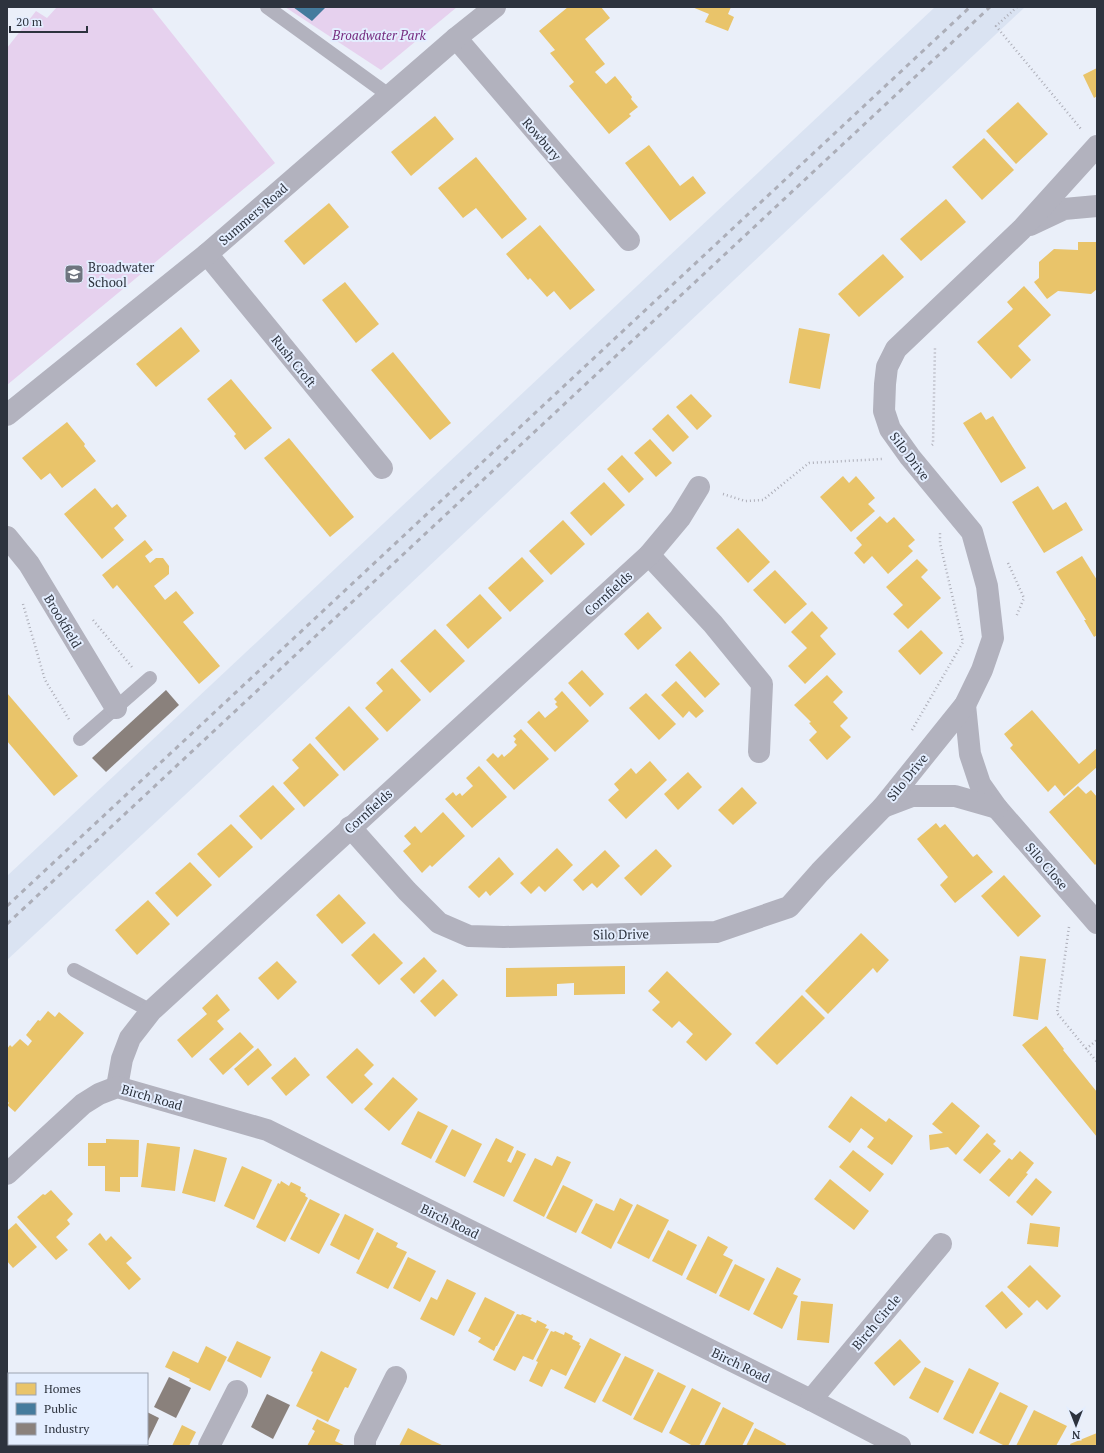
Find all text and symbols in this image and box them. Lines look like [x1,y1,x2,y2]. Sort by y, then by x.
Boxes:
scale bar [10,8,87,34]
text: 20 m [16,14,43,29]
park label: Broadwater Park [331,26,426,44]
street label: Rowbury [519,114,566,164]
street label: Summers Road [215,179,291,249]
place label: Broadwater School [88,258,154,291]
school or university icon: Broadwater School [63,263,85,285]
street label: Rush Croft [268,331,321,391]
street label: Silo Drive [886,428,934,484]
street label: Cornfields [580,567,636,619]
street label: Brookfield [40,591,86,651]
street label: Silo Drive [882,750,932,804]
street label: Cornfields [340,785,396,837]
street label: Silo Close [1022,839,1072,893]
street label: Silo Drive [593,925,649,943]
street label: Birch Road [119,1080,185,1114]
street label: Birch Road [418,1199,482,1243]
street label: Birch Circle [847,1290,905,1354]
street label: Birch Road [709,1343,773,1387]
legend [8,1373,148,1445]
text: Homes [44,1381,81,1396]
text: Public [44,1401,78,1416]
north arrow [1056,1405,1096,1445]
text: Industry [44,1421,90,1436]
text: N [1071,1428,1080,1442]

